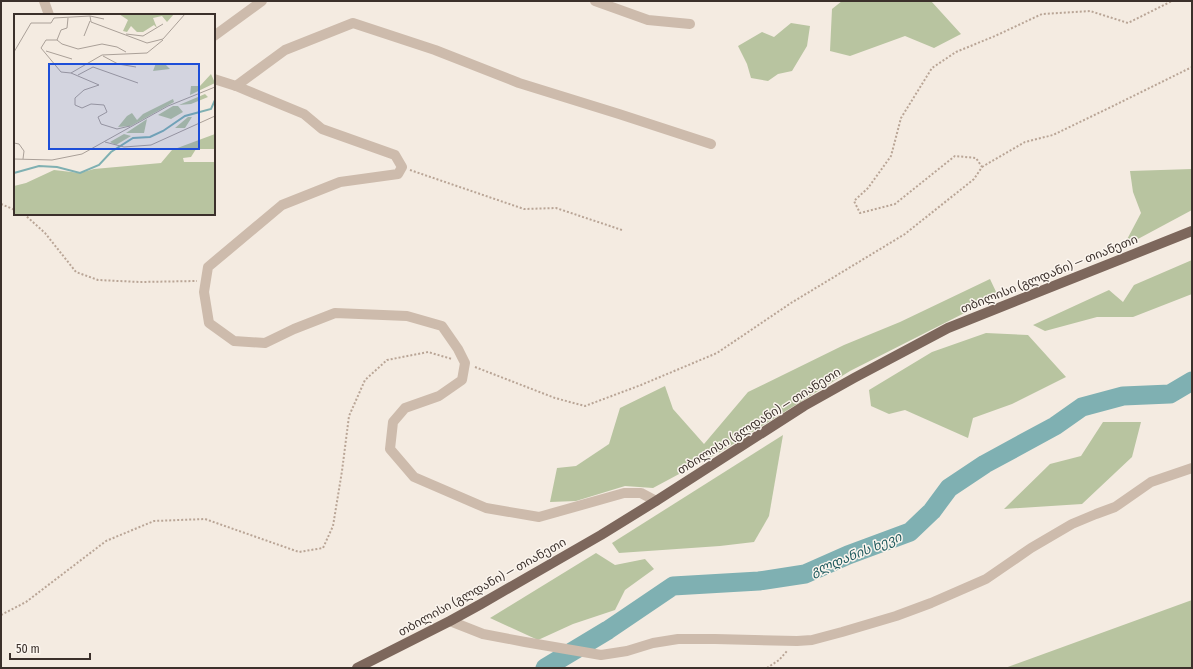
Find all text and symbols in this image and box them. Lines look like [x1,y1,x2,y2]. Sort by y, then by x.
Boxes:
inset map [14,14,215,215]
street label: თბილისი (გლდანი) — თიანეთი [958,232,1140,317]
street label: თბილისი (გლდანი) — თიანეთი [675,365,844,478]
water label: გლდანის ხევი [808,529,904,580]
street label: თბილისი (გლდანი) — თიანეთი [396,535,569,640]
scale bar [10,635,90,661]
text: 50 m [16,642,40,656]

